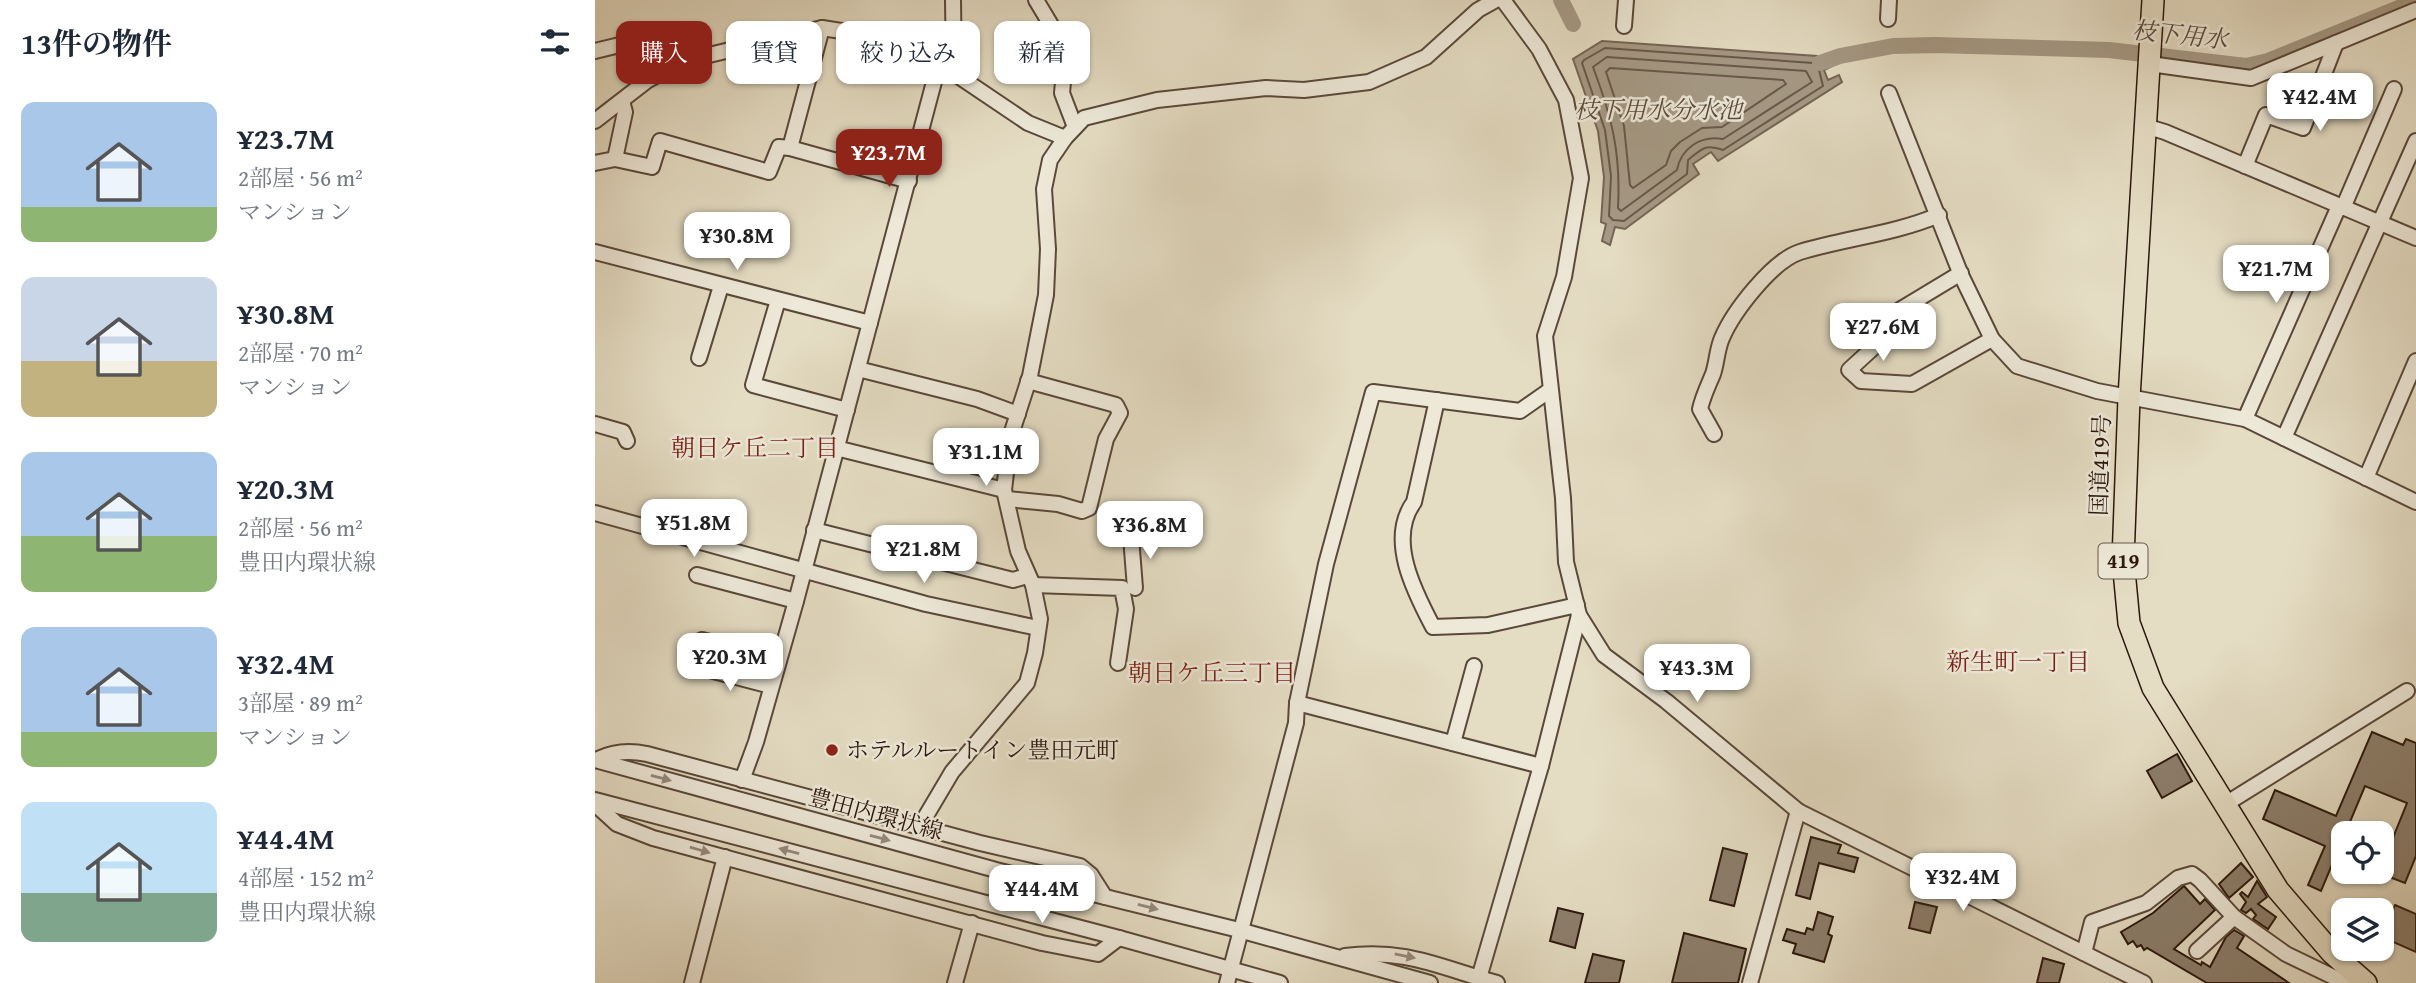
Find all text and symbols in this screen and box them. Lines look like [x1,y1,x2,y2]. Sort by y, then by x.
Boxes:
water label: 枝下用水 [2130,12,2232,57]
text: 13件の物件 [21,21,172,65]
chip: 購入 [616,21,712,84]
chip: 賃貸 [726,21,822,84]
chip: 絞り込み [836,21,980,84]
chip: 新着 [994,21,1090,84]
icon: filters [536,23,574,61]
pin: ¥42.4M [2263,74,2377,133]
text: ¥42.4M [2283,79,2357,112]
water label: 枝下用水分水池 [1574,92,1745,127]
text: ¥23.7M [238,116,334,160]
icon: home [77,130,161,214]
pin: ¥23.7M [832,130,946,189]
text: ¥23.7M [852,135,926,168]
text: 2部屋 · 56 m² [238,161,363,194]
text: マンション [238,195,352,228]
pin: ¥30.8M [680,212,794,272]
text: ¥30.8M [700,218,774,251]
pin: ¥21.7M [2219,246,2333,305]
text: ¥21.7M [2239,251,2313,284]
text: ¥30.8M [238,291,334,335]
pin: ¥27.6M [1826,304,1940,363]
icon: home [77,305,161,389]
text: ¥27.6M [1846,309,1920,342]
text: 2部屋 · 70 m² [238,336,363,369]
text: マンション [238,370,352,403]
street label: 国道419号 [2081,413,2118,517]
pin: ¥31.1M [929,428,1043,488]
district label: 朝日ケ丘二丁目 [671,430,839,465]
text: ¥31.1M [949,434,1023,467]
text: ¥20.3M [238,466,334,510]
icon: home [77,480,161,564]
pin: ¥51.8M [637,500,751,559]
pin: ¥36.8M [1093,502,1207,561]
text: ¥51.8M [657,505,731,538]
text: ¥36.8M [1113,507,1187,540]
text: 2部屋 · 56 m² [238,511,363,544]
pin: ¥21.8M [867,526,981,585]
text: ¥21.8M [887,531,961,564]
road number: 419 [2099,544,2147,578]
text: 豊田内環状線 [238,545,376,578]
pin: ¥20.3M [673,634,787,693]
text: ¥20.3M [693,639,767,672]
text: ¥32.4M [238,641,334,685]
pin: ¥43.3M [1640,644,1754,704]
district label: 新生町一丁目 [1946,644,2090,679]
text: ¥43.3M [1660,650,1734,683]
icon: home [77,655,161,739]
district label: 朝日ケ丘三丁目 [1128,655,1296,690]
text: 3部屋 · 89 m² [238,686,363,719]
text: マンション [238,720,352,753]
place label: ホテルルートイン豊田元町 [846,733,1119,766]
marker: ホテルルートイン豊田元町 [824,742,840,758]
one-way arrow [650,773,672,784]
street label: 豊田内環状線 [805,780,947,847]
text: ¥44.4M [238,816,334,860]
map controls [2331,821,2394,961]
button: locate [2331,821,2394,884]
icon: home [77,830,161,914]
one-way arrow [870,834,891,844]
one-way arrow [690,845,711,855]
one-way arrow [777,845,799,856]
pin: ¥32.4M [1906,853,2020,913]
text: ¥32.4M [1926,859,2000,892]
text: 4部屋 · 152 m² [238,861,374,894]
pin: ¥44.4M [985,866,1099,925]
text: ¥44.4M [1005,871,1079,904]
text: 豊田内環状線 [238,895,376,928]
button: layers [2331,898,2394,961]
one-way arrow [1137,902,1159,913]
one-way arrow [1395,951,1417,962]

